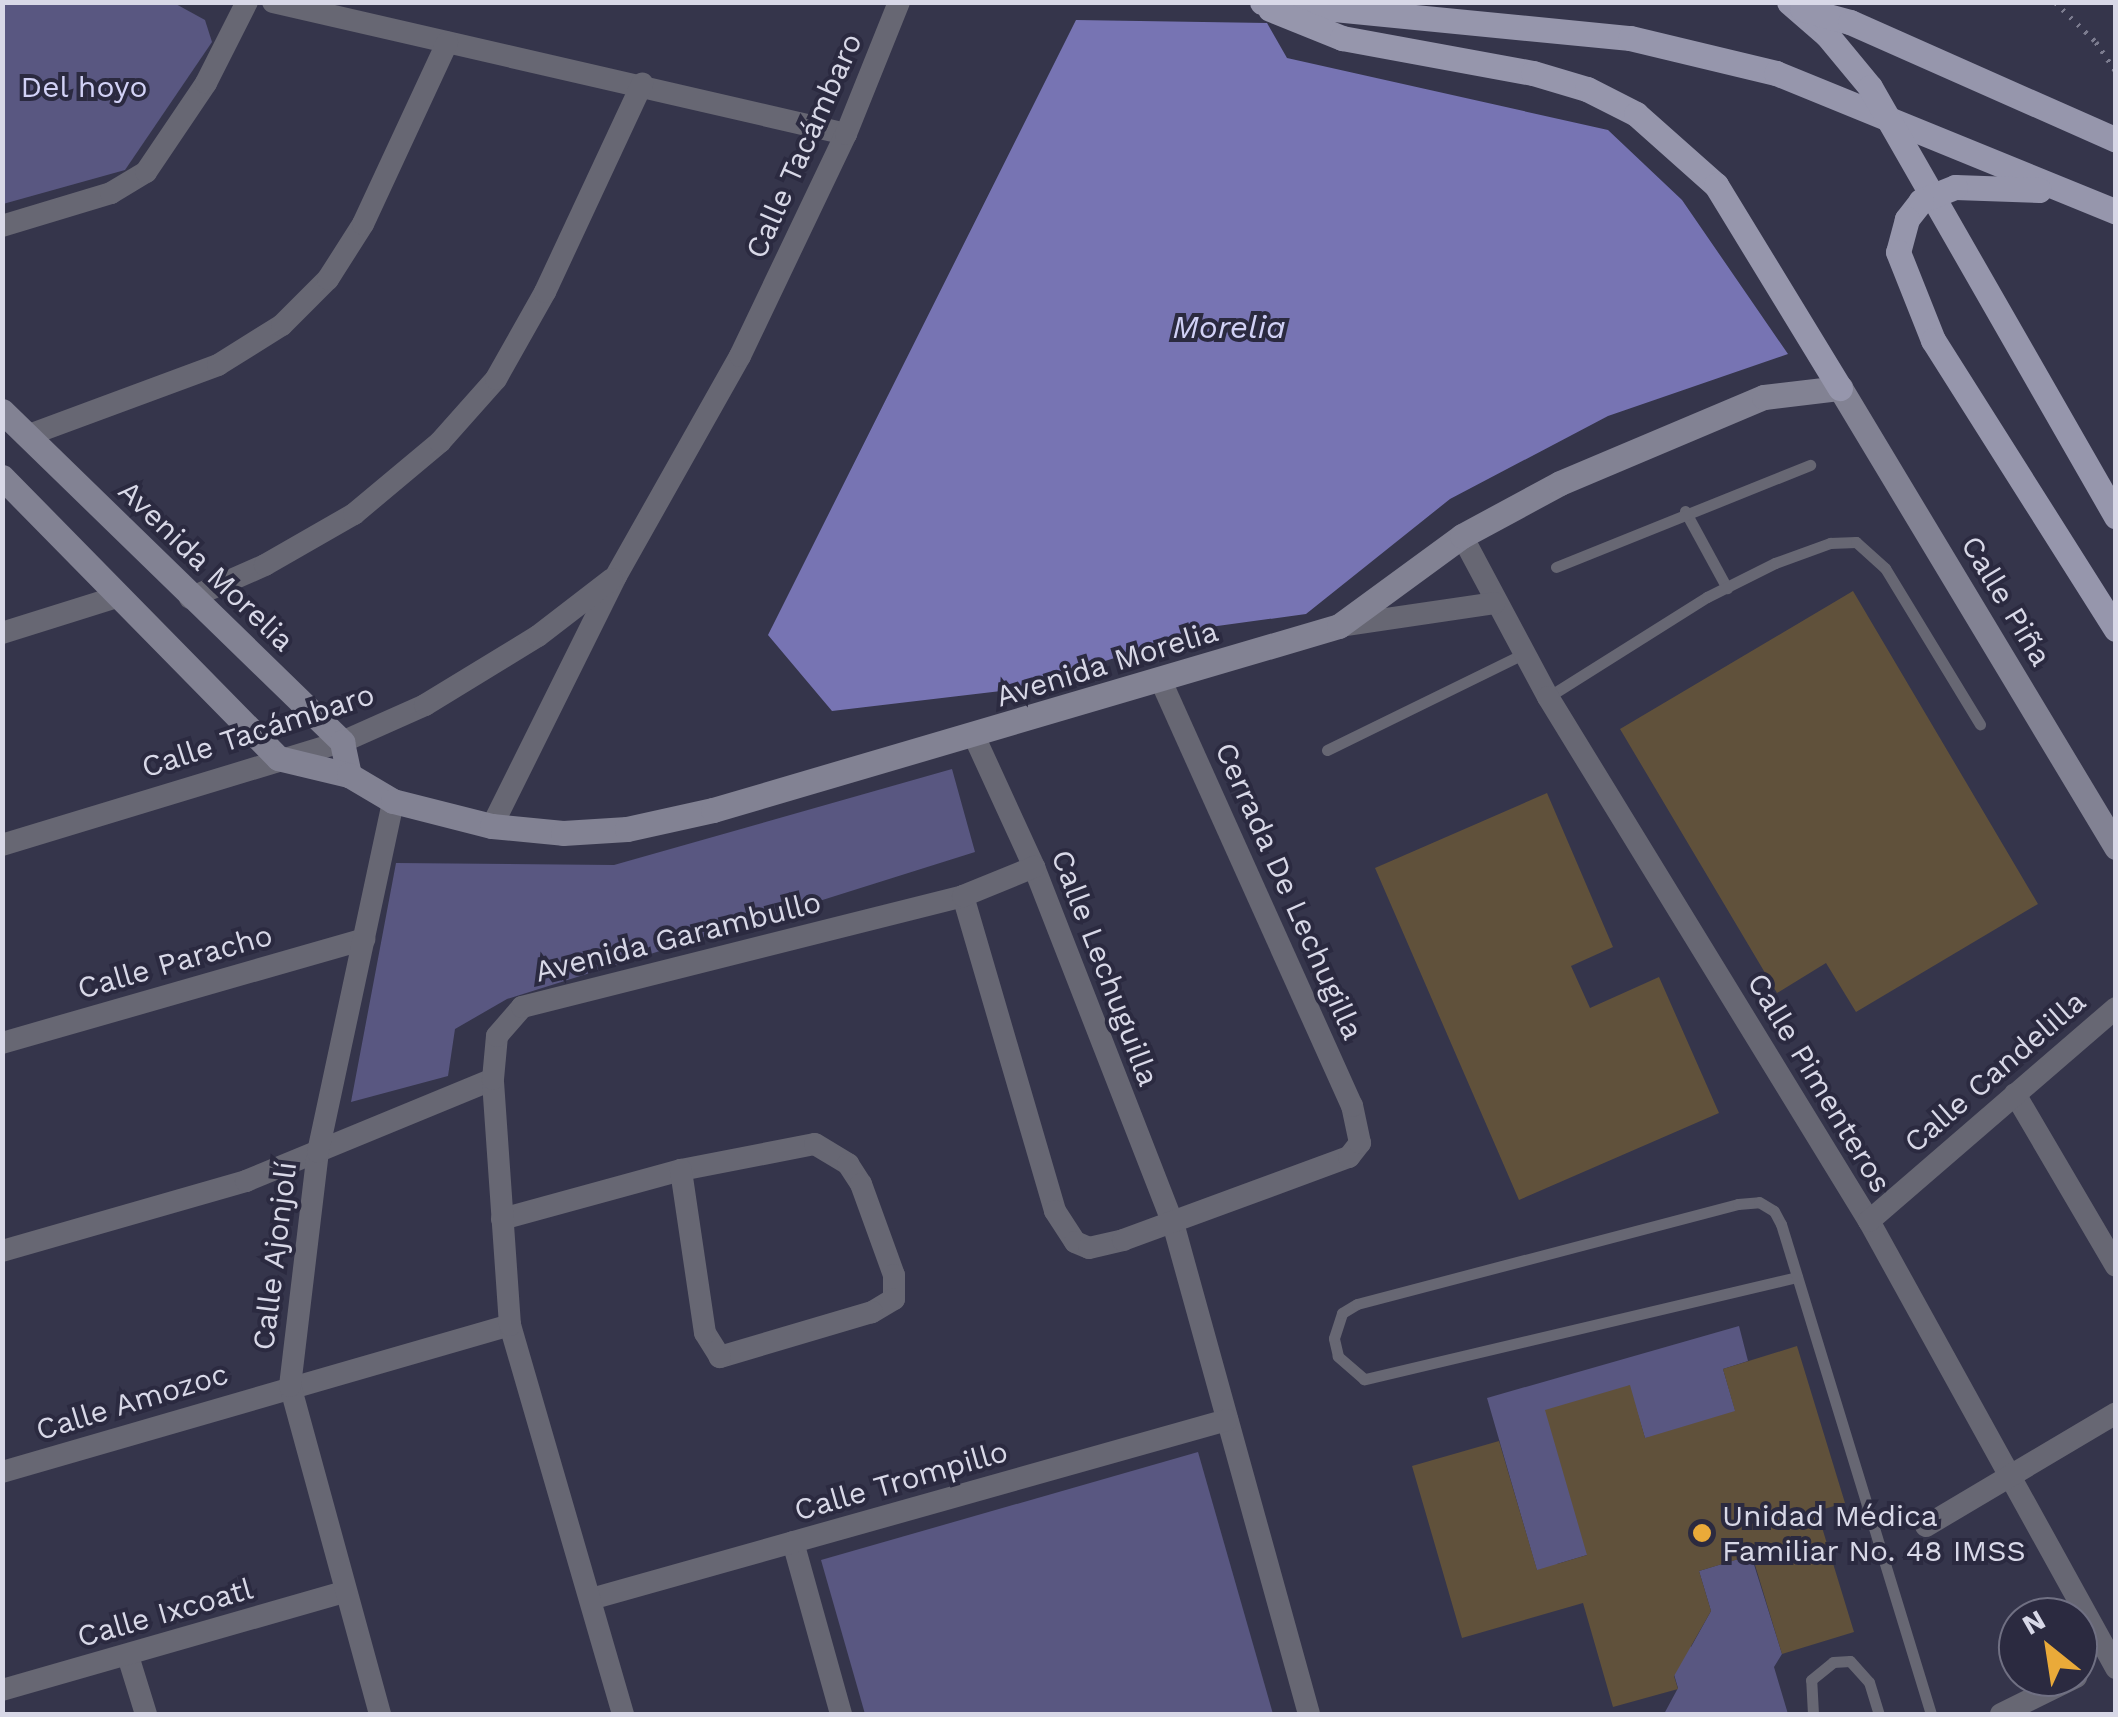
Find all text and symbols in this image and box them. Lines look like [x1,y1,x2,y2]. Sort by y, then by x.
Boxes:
street label: Calle Tacámbaro [738,27,870,265]
park label: Del hoyo [20,69,148,105]
water label: Morelia [1172,308,1286,346]
street label: Avenida Morelia [110,473,302,659]
street label: Calle Piña [1953,529,2059,673]
street label: Avenida Morelia [991,613,1223,715]
street label: Calle Tacámbaro [137,676,379,786]
street label: Cerrada De Lechugilla [1207,737,1371,1045]
street label: Calle Lechuguilla [1043,845,1167,1091]
street label: Avenida Garambullo [531,884,825,990]
street label: Calle Paracho [73,917,277,1007]
street label: Calle Pimenteros [1739,967,1899,1199]
street label: Calle Candelilla [1897,984,2093,1160]
street label: Calle Ajonjolí [245,1159,305,1353]
street label: Calle Amozoc [31,1356,233,1448]
street label: Calle Trompillo [790,1433,1012,1529]
place label: Unidad Médica Familiar No. 48 IMSS [1722,1498,2026,1568]
marker: Unidad Médica Familiar No. 48 IMSS [1691,1522,1713,1544]
street label: Calle Ixcoatl [73,1571,257,1655]
north arrow [1998,1597,2098,1697]
text: N [2017,1603,2051,1642]

